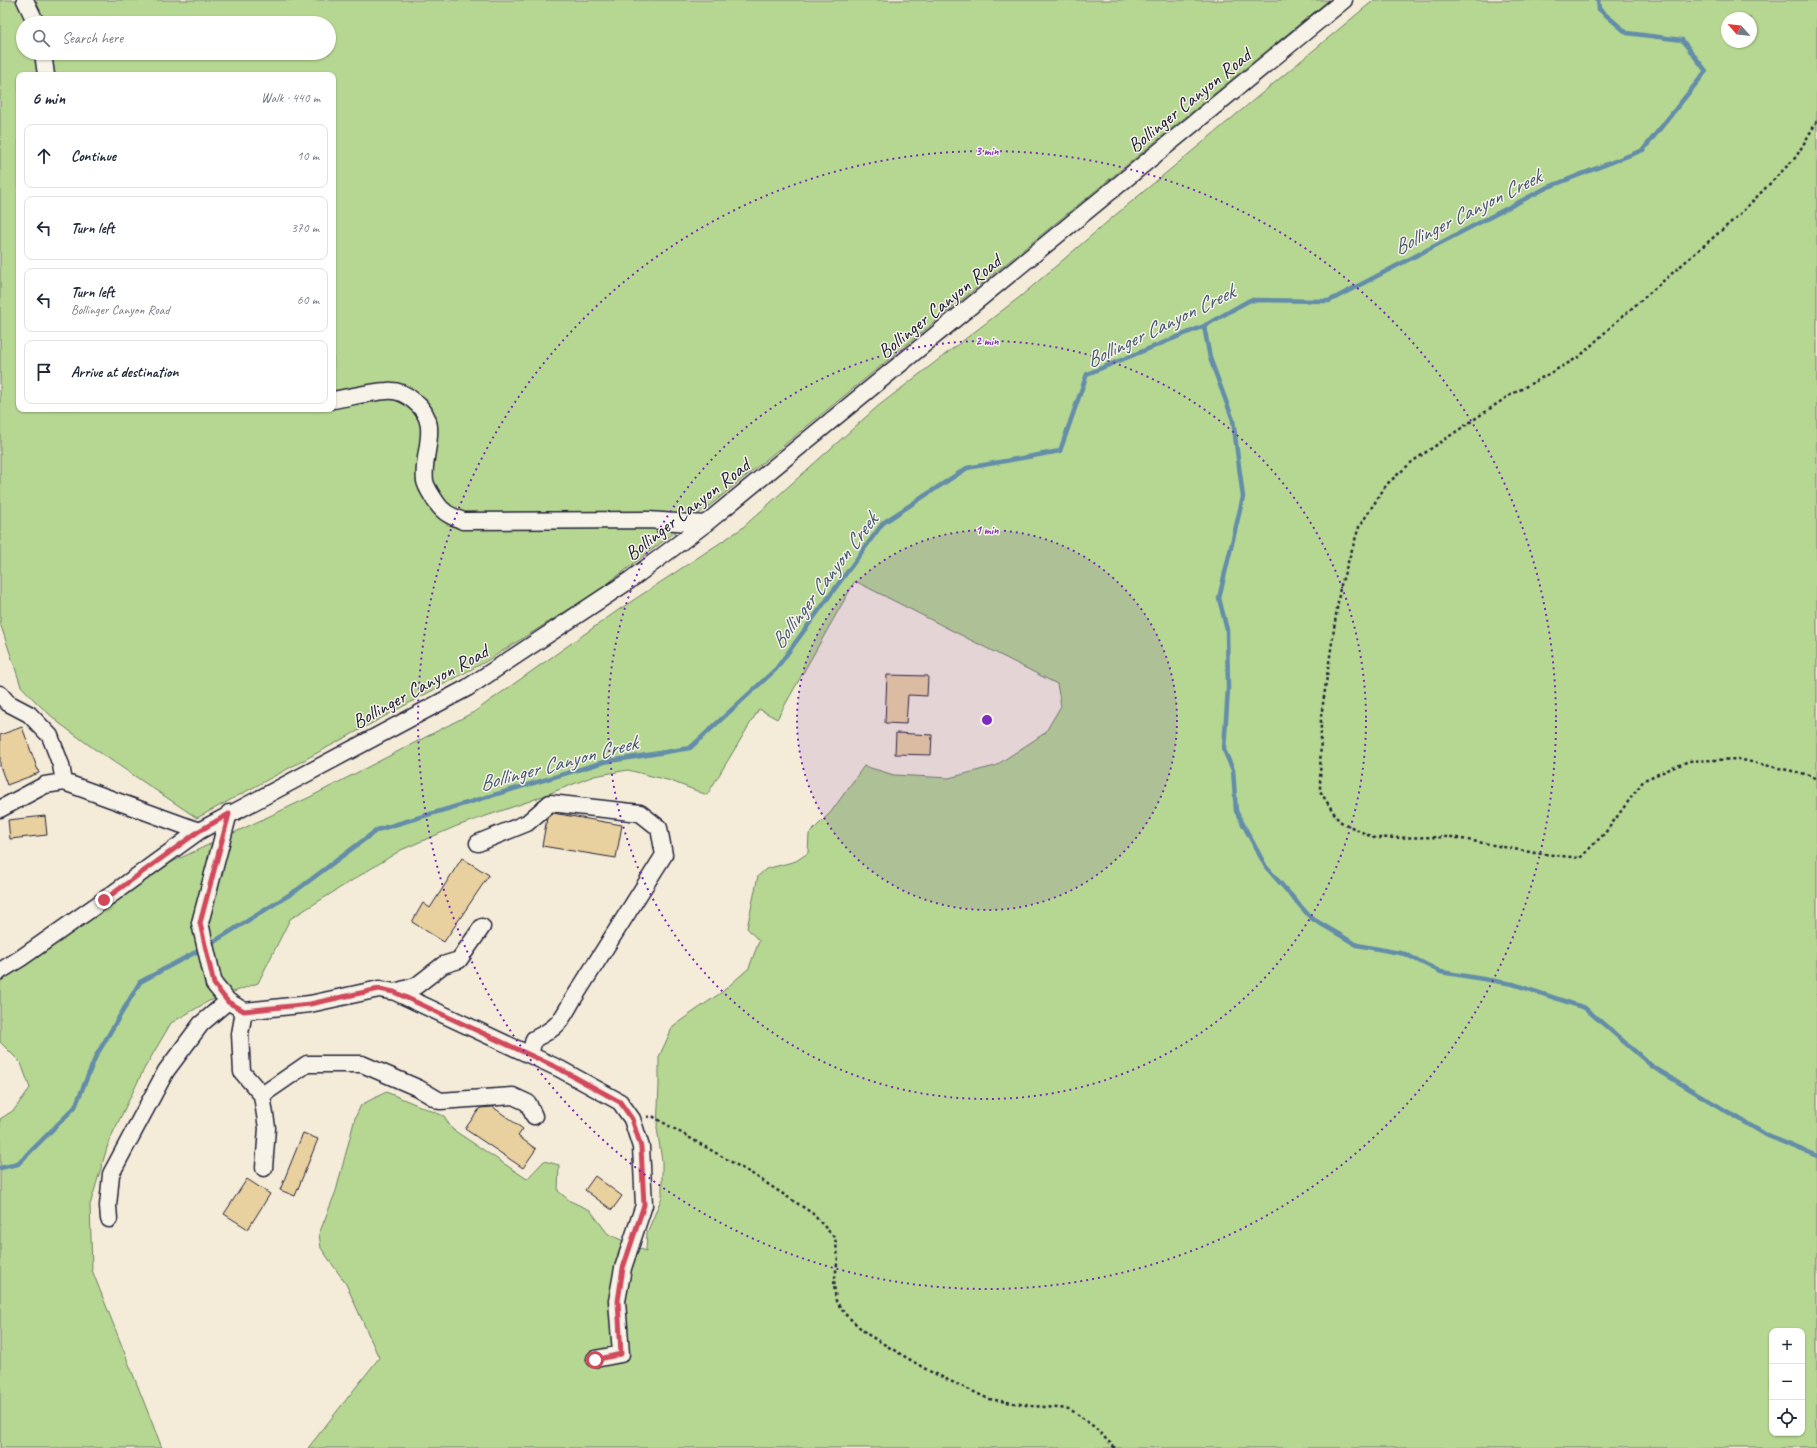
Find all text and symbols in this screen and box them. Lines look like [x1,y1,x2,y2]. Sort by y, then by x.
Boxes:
north arrow [1721,12,1757,48]
search box [16,16,336,60]
icon: search [30,27,52,49]
text: Search here [62,29,123,48]
street label: Bollinger Canyon Road [1123,41,1259,158]
text: 6 min [32,88,65,109]
text: Walk · 440 m [261,90,320,106]
text: 3 min [976,143,999,159]
icon: ahead [33,145,55,167]
text: Continue [71,147,116,166]
text: 10 m [297,148,319,164]
water label: Bollinger Canyon Creek [1389,162,1548,260]
icon: left [33,217,55,239]
text: Turn left [71,219,114,238]
text: 370 m [291,220,319,236]
street label: Bollinger Canyon Road [873,247,1009,364]
water label: Bollinger Canyon Creek [1081,277,1242,373]
text: Turn left [71,283,114,302]
icon: left [33,289,55,311]
text: 60 m [297,292,319,308]
text: Bollinger Canyon Road [71,302,170,318]
text: 2 min [976,333,999,349]
icon: arrive [33,361,55,383]
text: Arrive at destination [71,363,178,382]
street label: Bollinger Canyon Road [620,451,757,566]
water label: Bollinger Canyon Creek [765,506,885,654]
text: 1 min [976,522,999,538]
street label: Bollinger Canyon Road [348,637,495,734]
centre of rings [980,713,994,727]
water label: Bollinger Canyon Creek [476,729,643,797]
route end [95,891,113,909]
map controls [1769,1328,1805,1436]
button: + [1769,1328,1805,1364]
route start [586,1351,604,1369]
button: − [1769,1364,1805,1400]
button: locate [1769,1400,1805,1436]

